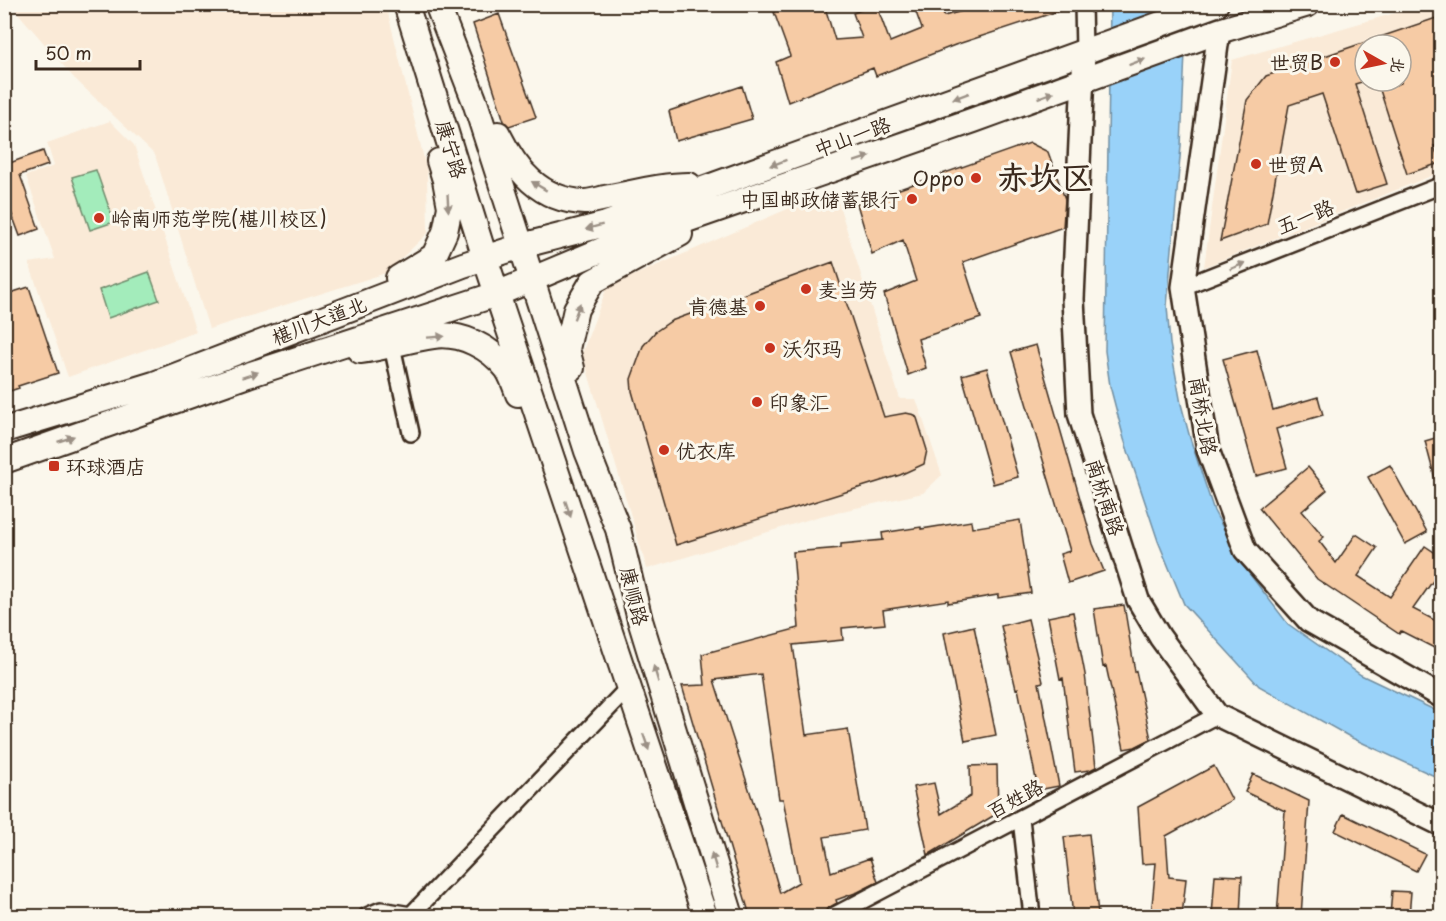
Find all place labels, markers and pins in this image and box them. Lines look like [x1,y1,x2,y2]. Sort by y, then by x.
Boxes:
place label: 世贸B [1270,47,1323,77]
marker: 世贸B [1328,55,1342,69]
place label: 世贸A [1268,149,1323,179]
marker: 世贸A [1249,157,1263,171]
place label: Oppo [913,163,964,193]
marker: Oppo [969,171,983,185]
place label: 中国邮政储蓄银行 [740,184,900,214]
marker: 中国邮政储蓄银行 [905,192,919,206]
place label: 岭南师范学院(椹川校区) [111,203,327,233]
marker: 岭南师范学院(椹川校区) [92,211,106,225]
place label: 麦当劳 [818,274,878,304]
marker: 麦当劳 [799,282,813,296]
place label: 肯德基 [688,291,748,321]
marker: 肯德基 [753,299,767,313]
place label: 沃尔玛 [782,333,842,363]
marker: 沃尔玛 [763,341,777,355]
place label: 印象汇 [769,387,829,417]
marker: 印象汇 [750,395,764,409]
place label: 优衣库 [676,435,736,465]
marker: 优衣库 [657,443,671,457]
place label: 环球酒店 [66,451,146,481]
marker: 环球酒店 [47,459,61,473]

